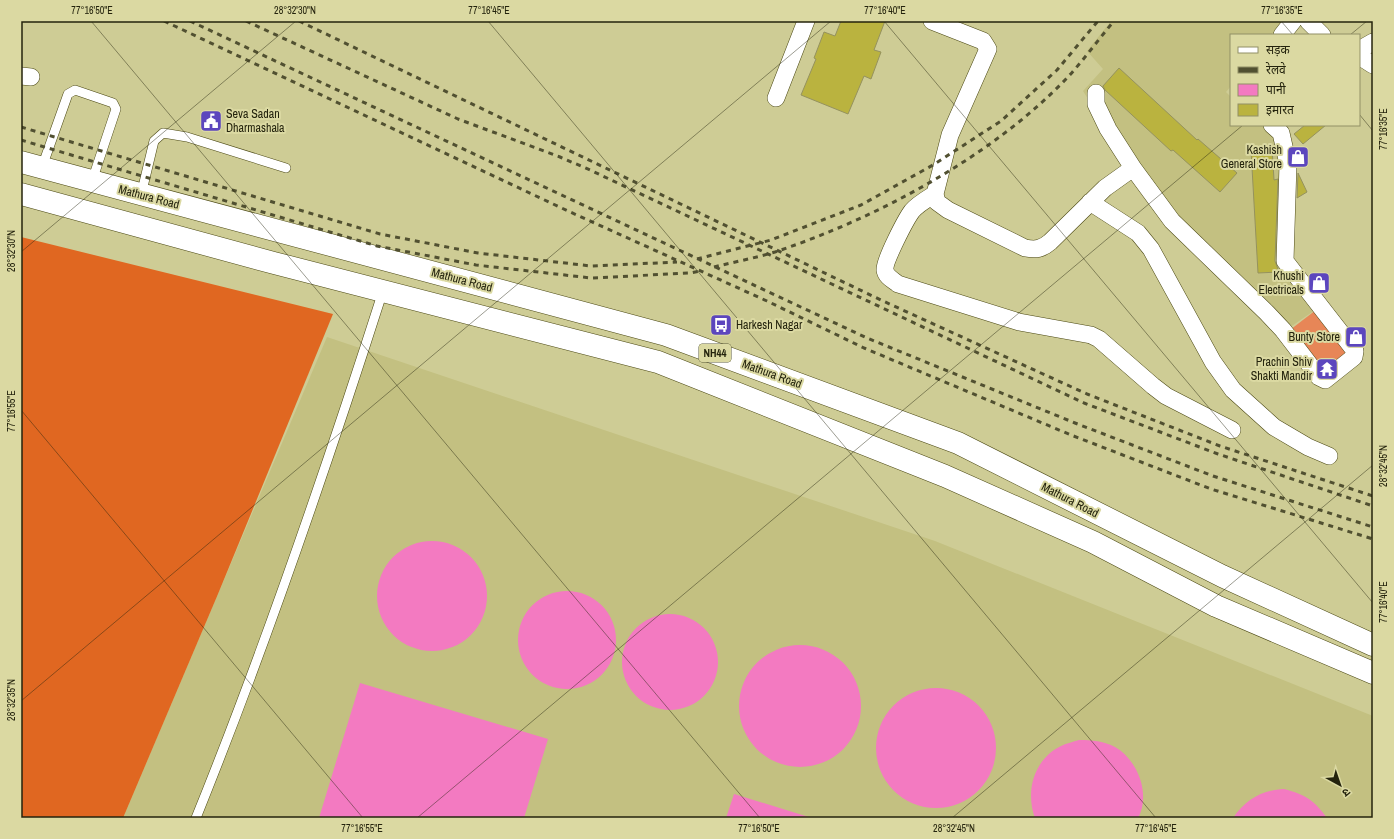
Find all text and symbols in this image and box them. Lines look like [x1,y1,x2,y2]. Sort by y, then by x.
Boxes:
text: 77°16'50"E [71,4,113,17]
text: 28°32'30"N [274,4,316,17]
text: 77°16'45"E [468,4,510,17]
text: 77°16'40"E [864,4,906,17]
text: 77°16'35"E [1261,4,1303,17]
legend [1230,34,1360,126]
text: सड़क [1266,42,1291,58]
text: रेलवे [1266,62,1286,78]
text: पानी [1266,82,1287,98]
text: इमारत [1266,102,1295,118]
place label: Seva Sadan Dharmashala [226,106,285,136]
public building icon: Seva Sadan Dharmashala [198,108,224,134]
text: 77°16'35"E [1377,108,1390,150]
place label: Kashish General Store [1221,142,1282,172]
shop icon: Kashish General Store [1285,144,1311,170]
street label: Mathura Road [117,181,181,213]
text: 28°32'30"N [5,230,18,272]
street label: Mathura Road [430,264,494,296]
place label: Khushi Electricals [1259,268,1304,298]
shop icon: Khushi Electricals [1306,270,1332,296]
bus stop icon: Harkesh Nagar [708,312,734,338]
place label: Harkesh Nagar [736,317,803,333]
shop icon: Bunty Store [1343,324,1369,350]
place label: Bunty Store [1289,329,1340,345]
road number: NH44 [699,344,731,362]
place label: Prachin Shiv Shakti Mandir [1251,354,1313,384]
street label: Mathura Road [740,356,804,392]
temple icon: Prachin Shiv Shakti Mandir [1314,356,1340,382]
text: 77°16'55"E [5,390,18,432]
text: 28°32'45"N [1377,445,1390,487]
street label: Mathura Road [1039,479,1101,521]
text: 77°16'40"E [1377,581,1390,623]
text: 28°32'35"N [5,679,18,721]
north arrow [1320,765,1360,805]
text: उ [1339,785,1353,800]
text: 77°16'55"E [341,822,383,835]
text: 77°16'50"E [738,822,780,835]
text: 28°32'45"N [933,822,975,835]
text: 77°16'45"E [1135,822,1177,835]

